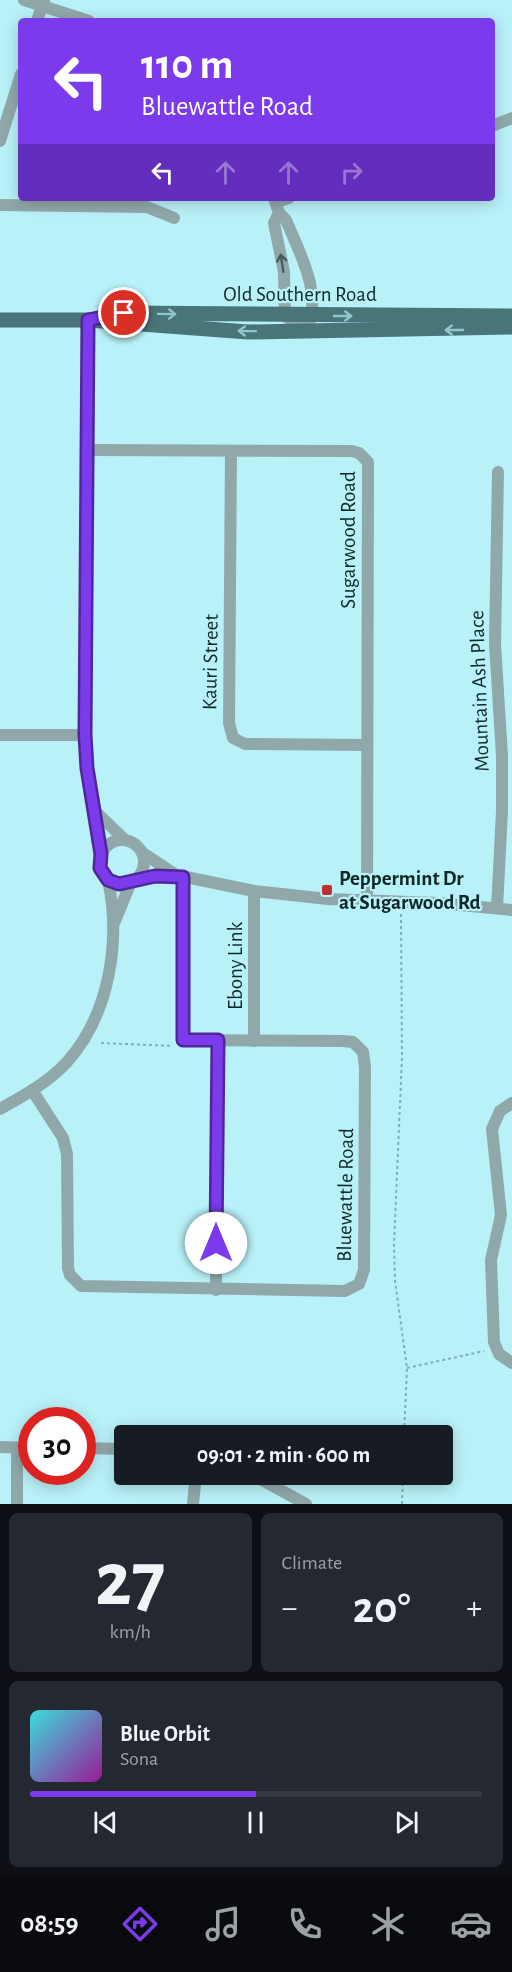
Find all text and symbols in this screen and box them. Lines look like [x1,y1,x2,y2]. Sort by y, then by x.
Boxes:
icon: left [42,42,120,120]
text: 110 m [141,44,233,86]
text: Bluewattle Road [141,93,313,120]
icon: left [146,156,179,189]
icon: ahead [209,156,242,189]
icon: ahead [272,156,305,189]
icon: right [335,156,368,189]
one-way arrow [277,254,288,273]
street label: Old Southern Road [223,284,377,305]
pin [98,287,149,338]
icon: arrive [107,296,140,329]
one-way arrow [157,308,177,320]
one-way arrow [333,310,353,322]
one-way arrow [444,324,464,336]
one-way arrow [238,326,258,337]
street label: Sugarwood Road [338,471,359,609]
street label: Mountain Ash Place [466,610,493,772]
street label: Kauri Street [199,613,222,710]
place label: Peppermint Dr at Sugarwood Rd [339,868,481,913]
marker: Peppermint Dr at Sugarwood Rd [320,883,334,897]
street label: Ebony Link [225,922,246,1010]
street label: Bluewattle Road [334,1128,357,1262]
position arrow [184,1211,248,1275]
speed limit sign: 30 [18,1407,96,1485]
text: 09:01 · 2 min · 600 m [197,1444,370,1466]
text: 27 [95,1542,165,1620]
text: Climate [282,1553,342,1573]
text: 20° [353,1586,411,1631]
text: − [282,1592,297,1625]
text: + [466,1592,482,1625]
text: km/h [110,1622,151,1642]
text: Blue Orbit [120,1723,210,1745]
text: Sona [120,1749,158,1769]
icon: previous [89,1806,122,1839]
icon: pause [239,1806,272,1839]
icon: next [390,1806,423,1839]
icon: directions [119,1903,161,1945]
icon: music [202,1903,244,1945]
icon: phone [284,1903,326,1945]
icon: climate [367,1903,409,1945]
icon: car [450,1903,492,1945]
text: 08:59 [20,1910,79,1937]

